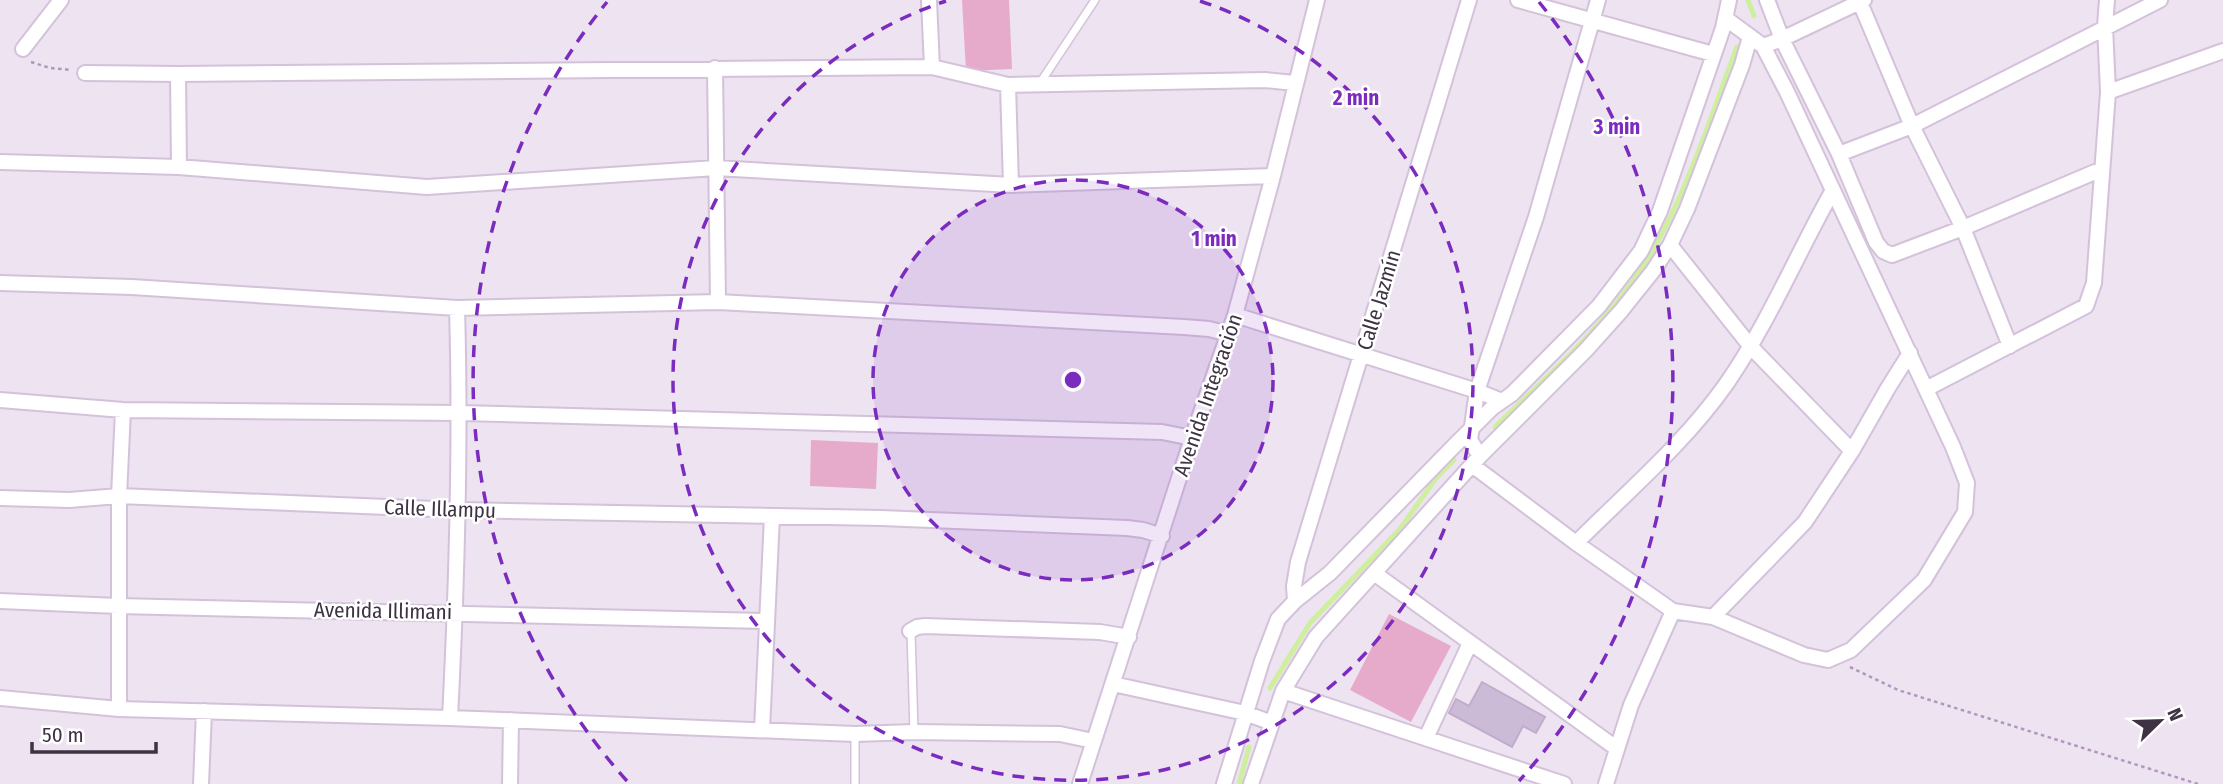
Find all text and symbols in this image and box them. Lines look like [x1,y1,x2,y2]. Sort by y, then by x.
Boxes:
text: 2 min [1332,85,1379,111]
text: 3 min [1593,114,1640,140]
text: 1 min [1191,226,1237,252]
street label: Calle Jazmín [1351,247,1407,353]
street label: Avenida Integración [1168,310,1248,480]
centre of rings [1061,368,1085,392]
street label: Calle Illampu [384,494,496,524]
street label: Avenida Illimani [314,597,452,625]
north arrow [2125,686,2195,756]
text: N [2162,705,2188,724]
scale bar [32,710,156,754]
text: 50 m [42,722,84,748]

